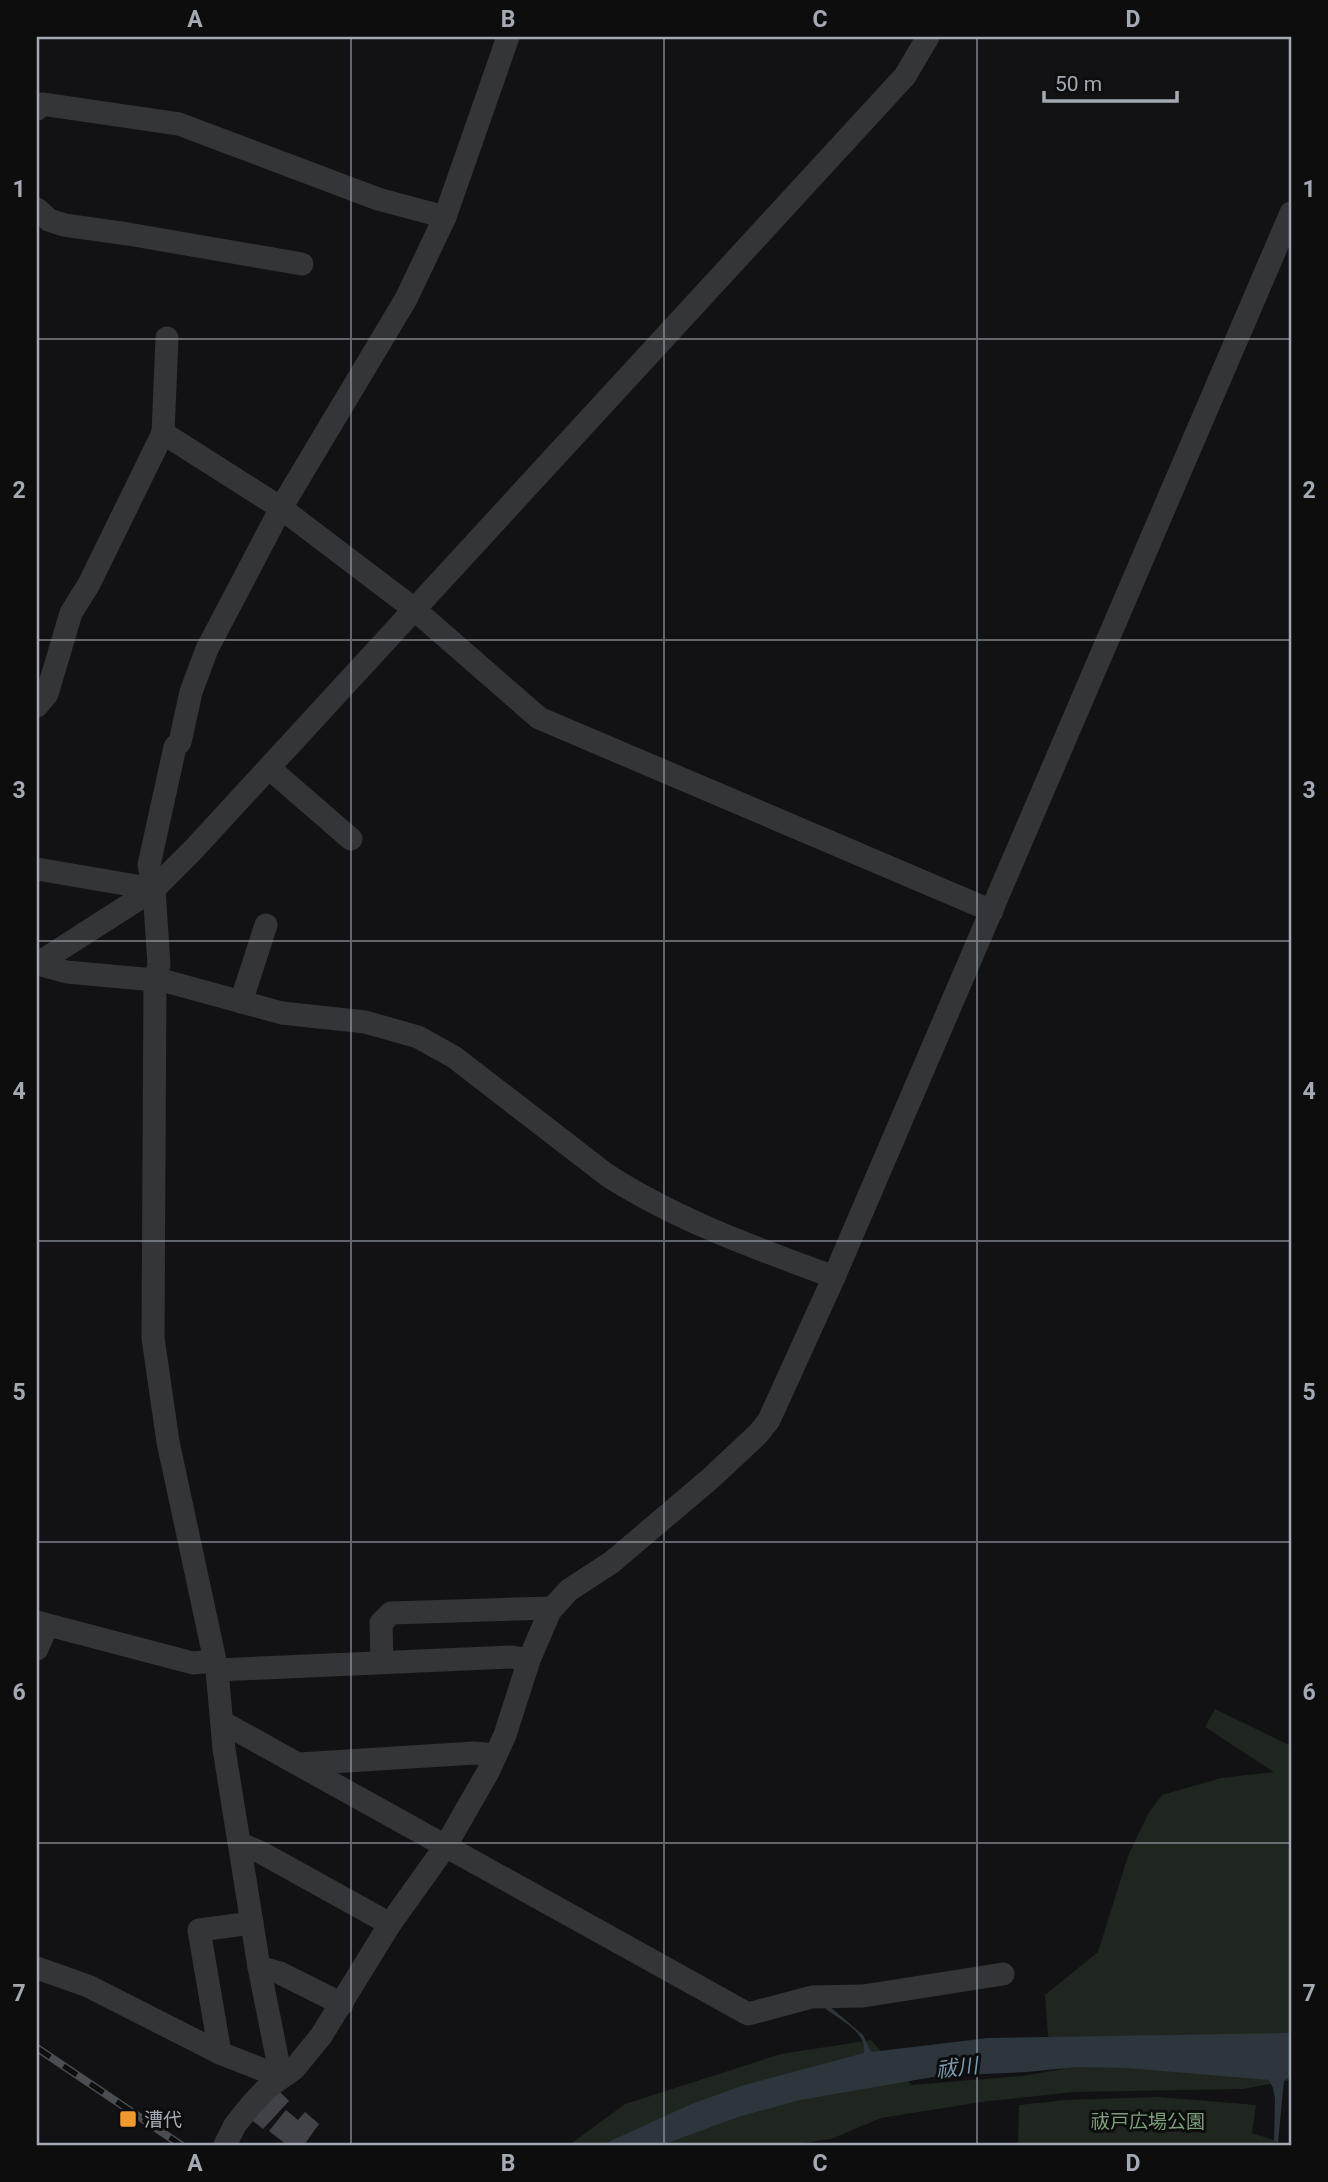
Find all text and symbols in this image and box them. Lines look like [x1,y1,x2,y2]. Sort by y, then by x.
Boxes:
text: A [187,6,203,33]
text: B [501,6,515,33]
text: C [812,6,828,33]
text: D [1126,6,1140,33]
scale bar [1044,60,1178,104]
text: 50 m [1055,72,1102,96]
text: 1 [12,176,26,203]
text: 1 [1302,176,1316,203]
text: 2 [12,477,26,504]
text: 2 [1302,477,1316,504]
text: 3 [12,777,26,804]
text: 3 [1302,777,1316,804]
text: 4 [12,1078,26,1105]
text: 4 [1302,1078,1316,1105]
text: 5 [12,1379,26,1406]
text: 5 [1302,1379,1316,1406]
text: 6 [12,1679,26,1706]
text: 6 [1302,1679,1316,1706]
text: 7 [12,1980,26,2007]
text: 7 [1302,1980,1316,2007]
water label: 祓川 [935,2053,981,2082]
place label: 漕代 [144,2108,182,2131]
marker: 漕代 [118,2109,138,2129]
park label: 祓戸広場公園 [1091,2110,1205,2133]
text: A [187,2150,203,2177]
text: B [501,2150,515,2177]
text: C [812,2150,828,2177]
text: D [1126,2150,1140,2177]

